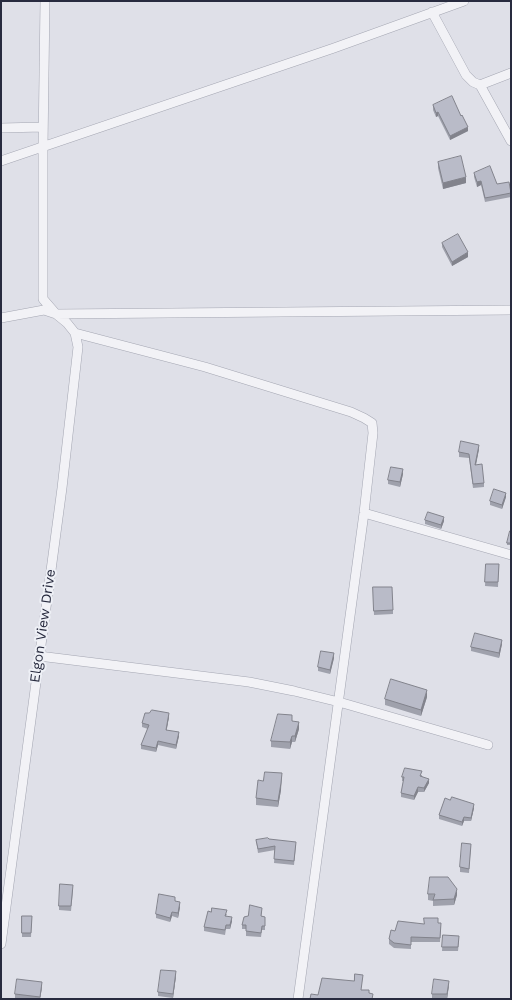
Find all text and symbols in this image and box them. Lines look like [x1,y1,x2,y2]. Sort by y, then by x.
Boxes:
street label: Elgon View Drive [27,568,59,684]

